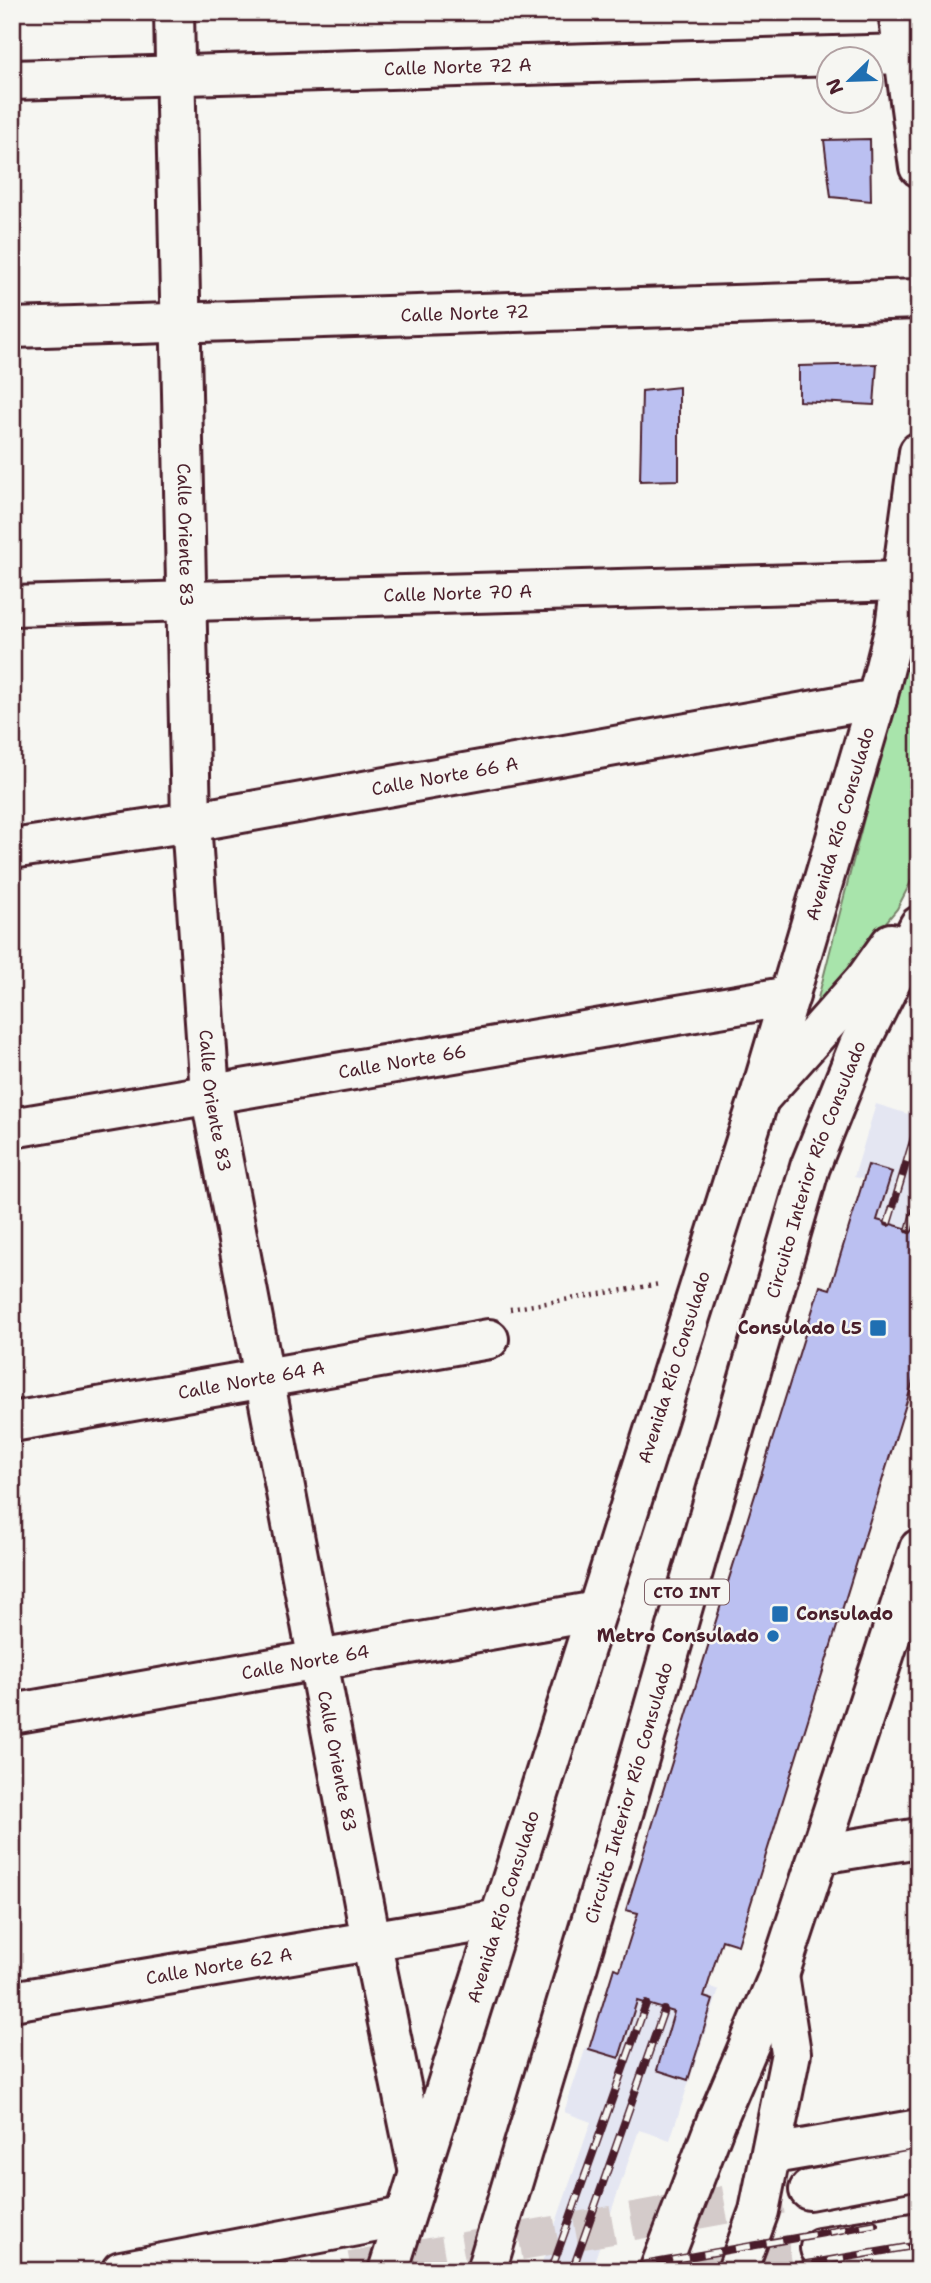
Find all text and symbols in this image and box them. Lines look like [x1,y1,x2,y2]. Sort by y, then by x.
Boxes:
north arrow [816,46,886,116]
street label: Calle Norte 72 A [384,53,532,81]
text: N [820,75,849,98]
street label: Calle Norte 72 [400,299,529,328]
street label: Calle Oriente 83 [171,463,198,607]
street label: Calle Norte 70 A [383,579,533,608]
street label: Avenida Río Consulado [800,724,880,924]
street label: Calle Norte 66 A [370,752,520,801]
street label: Calle Oriente 83 [194,1029,237,1174]
street label: Circuito Interior Río Consulado [761,1037,871,1301]
street label: Calle Norte 66 [337,1039,468,1084]
street label: Avenida Río Consulado [632,1268,716,1467]
place label: Consulado L5 [738,1316,862,1340]
marker: Consulado L5 [868,1318,888,1338]
street label: Calle Norte 64 A [176,1356,327,1405]
road number: CTO INT [645,1580,729,1604]
place label: Consulado [796,1602,893,1626]
marker: Consulado [770,1604,790,1624]
place label: Metro Consulado [597,1624,759,1648]
marker: Metro Consulado [765,1628,781,1644]
street label: Calle Norte 64 [240,1639,371,1685]
street label: Circuito Interior Río Consulado [579,1659,678,1926]
street label: Calle Oriente 83 [312,1689,362,1834]
street label: Avenida Río Consulado [462,1807,545,2006]
street label: Calle Norte 62 A [144,1942,294,1990]

